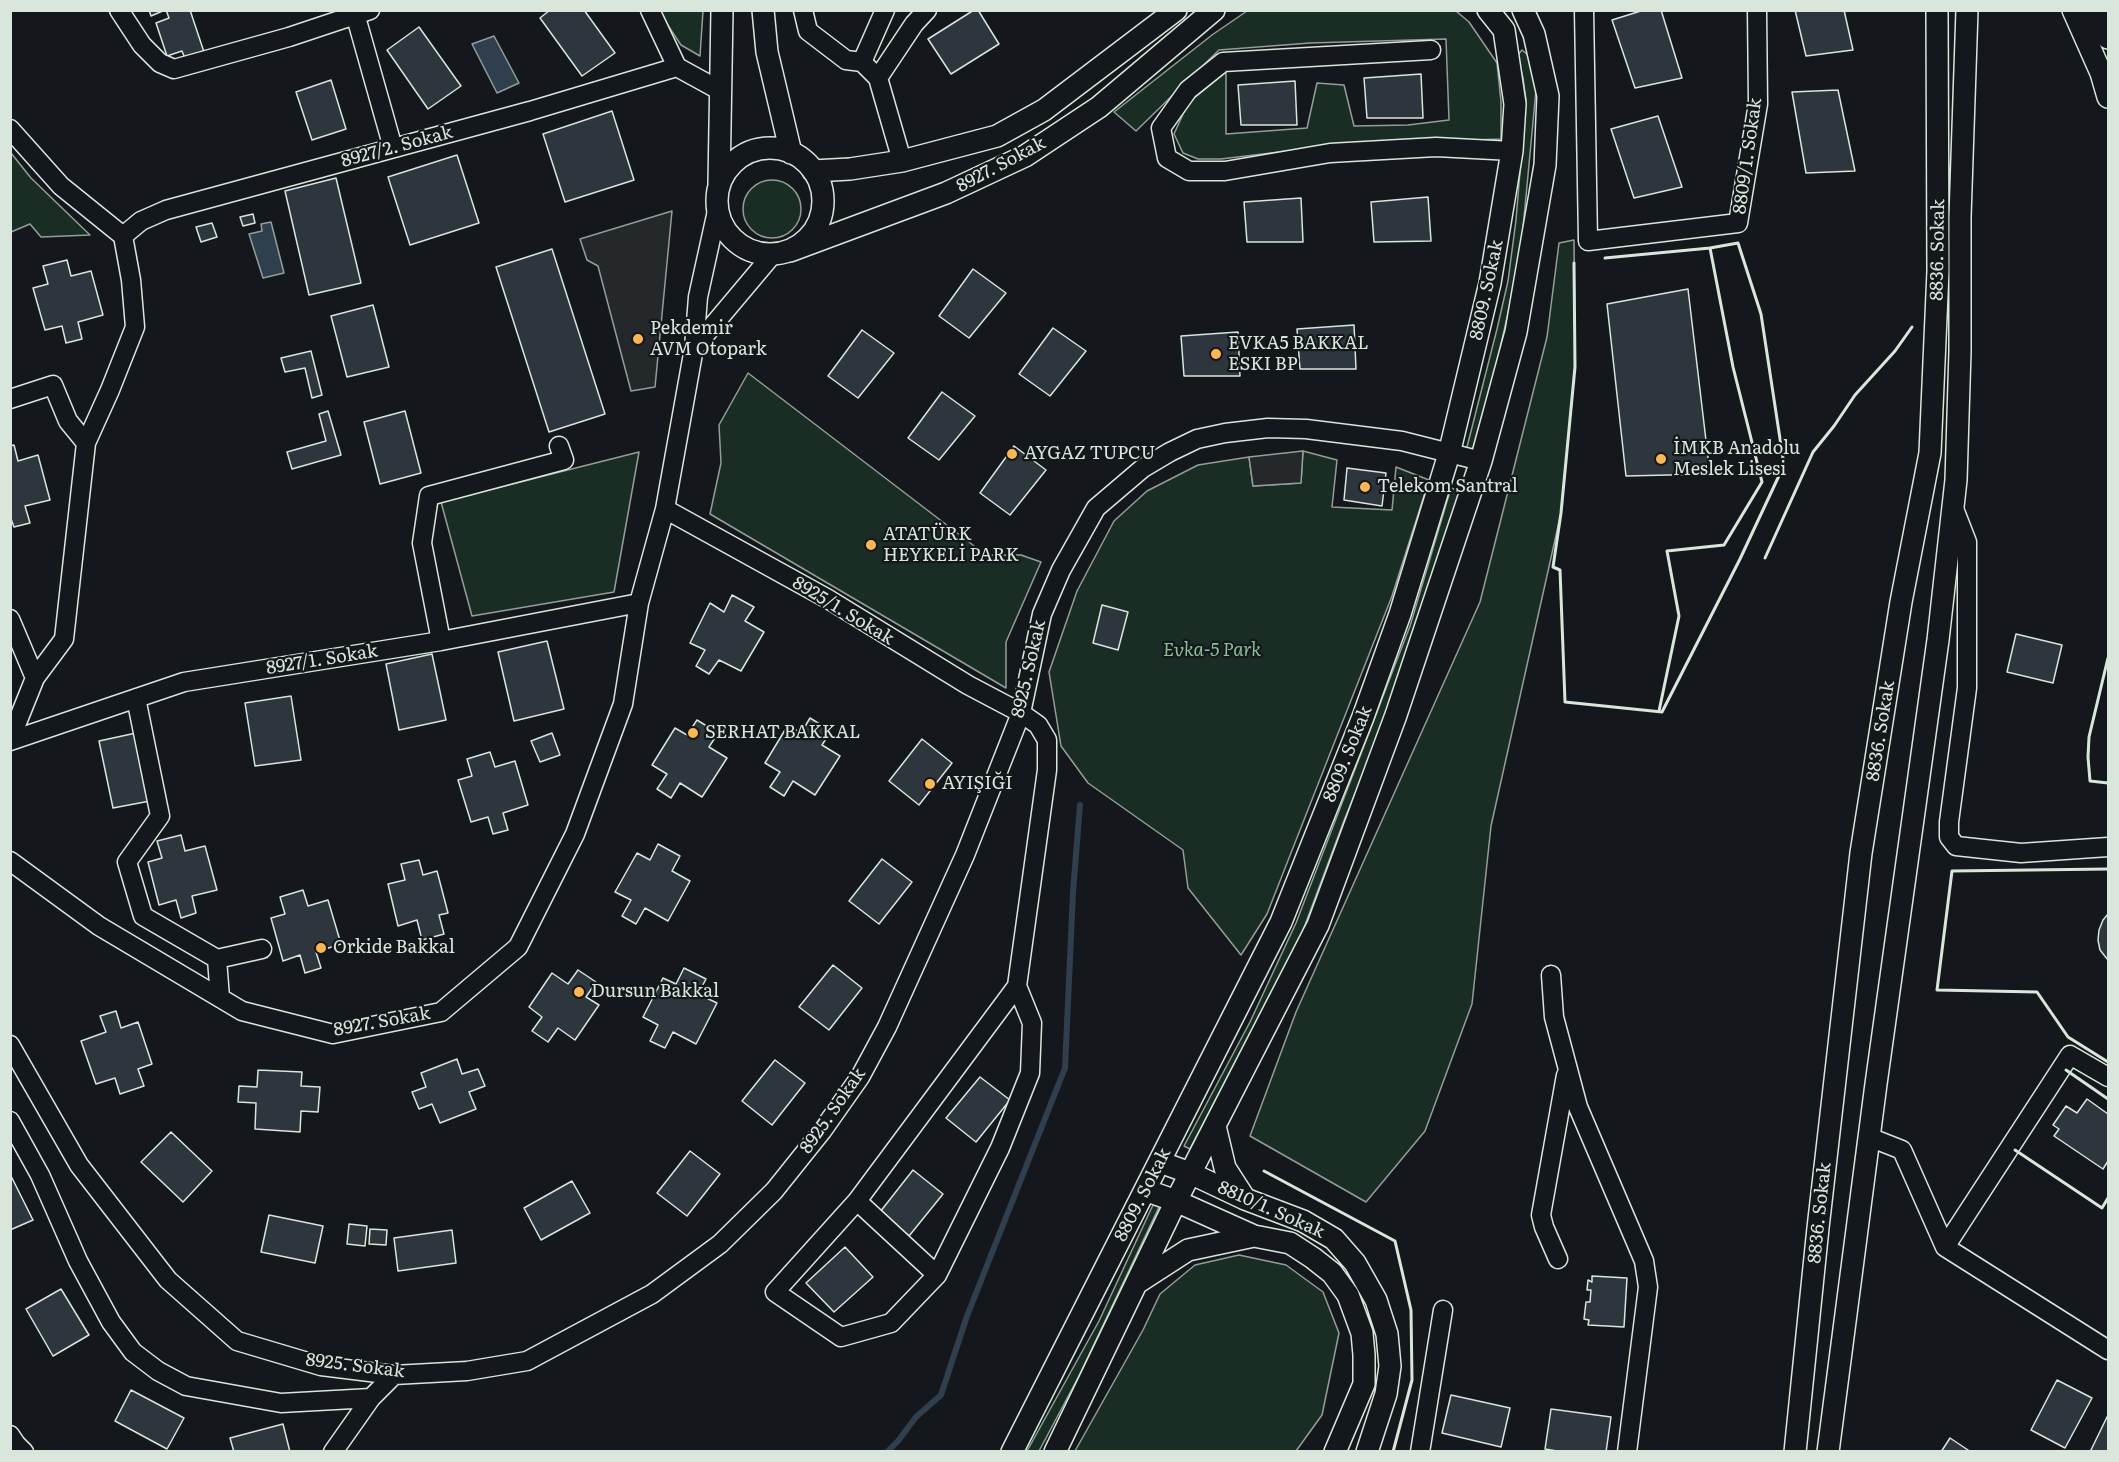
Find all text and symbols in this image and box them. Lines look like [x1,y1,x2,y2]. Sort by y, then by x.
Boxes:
street label: 8809/1. Sokak [1729,97,1767,215]
street label: 8927/2. Sokak [339,122,455,172]
street label: 8927. Sokak [953,133,1049,197]
street label: 8836. Sokak [1926,199,1950,301]
street label: 8809. Sokak [1466,238,1508,342]
place label: Pekdemir AVM Otopark [650,318,767,360]
marker: Pekdemir AVM Otopark [631,332,645,346]
place label: EVKA5 BAKKAL ESKI BP [1228,333,1369,376]
marker: EVKA5 BAKKAL ESKI BP [1209,347,1223,361]
place label: İMKB Anadolu Meslek Lisesi [1673,438,1800,480]
place label: AYGAZ TUPCU [1024,443,1155,465]
marker: AYGAZ TUPCU [1005,447,1019,461]
marker: İMKB Anadolu Meslek Lisesi [1654,452,1668,466]
place label: Telekom Santral [1377,476,1518,498]
marker: Telekom Santral [1358,480,1372,494]
place label: ATATÜRK HEYKELİ PARK [883,524,1019,566]
marker: ATATÜRK HEYKELİ PARK [864,538,878,552]
street label: 8925/1. Sokak [788,572,898,650]
street label: 8925. Sokak [1007,618,1051,720]
park label: Evka-5 Park [1163,640,1261,662]
street label: 8927/1. Sokak [265,641,379,679]
street label: 8836. Sokak [1862,679,1900,783]
street label: 8809. Sokak [1319,703,1377,805]
place label: SERHAT BAKKAL [705,722,860,744]
marker: SERHAT BAKKAL [686,726,700,740]
place label: AYIŞIĞI [942,773,1013,795]
marker: AYIŞIĞI [923,777,937,791]
place label: Orkide Bakkal [333,937,455,959]
marker: Orkide Bakkal [314,941,328,955]
place label: Dursun Bakkal [591,981,719,1003]
marker: Dursun Bakkal [572,985,586,999]
street label: 8927. Sokak [332,1003,432,1041]
street label: 8925. Sokak [796,1064,870,1158]
street label: 8809. Sokak [1110,1145,1176,1245]
street label: 8836. Sokak [1804,1161,1836,1265]
street label: 8810/1. Sokak [1214,1177,1328,1243]
street label: 8925. Sokak [304,1349,406,1383]

